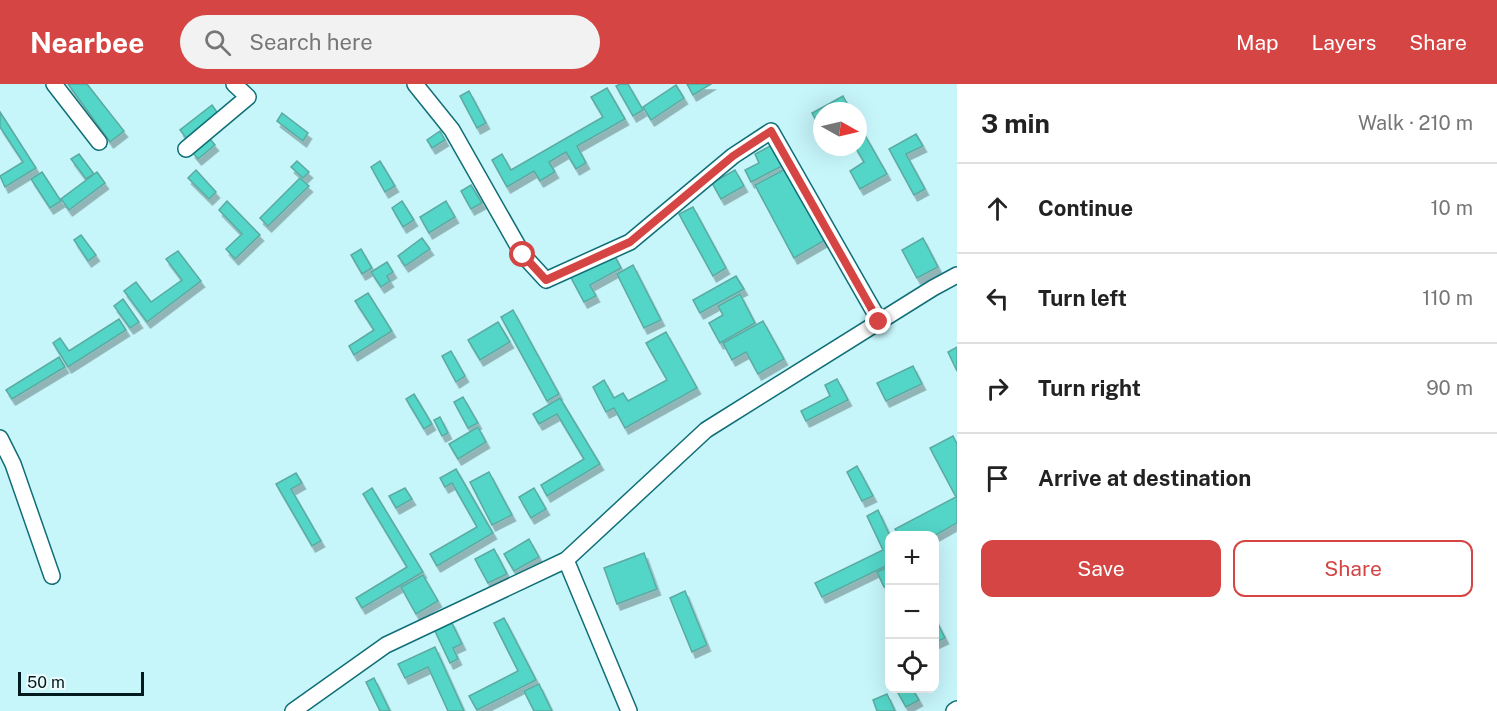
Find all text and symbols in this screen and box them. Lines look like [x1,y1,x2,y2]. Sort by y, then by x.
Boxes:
search box [180,15,600,69]
text: Nearbee [30,26,144,59]
icon: search [201,26,234,59]
text: Search here [249,29,373,55]
text: Map [1236,30,1279,55]
text: Layers [1312,30,1376,55]
text: Share [1409,30,1467,55]
north arrow [813,102,867,156]
text: 3 min [981,108,1050,139]
text: Walk · 210 m [1358,111,1473,135]
icon: ahead [981,192,1014,225]
text: Continue [1038,195,1133,221]
text: 10 m [1430,196,1473,220]
route start [509,241,535,267]
icon: left [981,282,1014,315]
text: Turn left [1038,285,1127,311]
text: 110 m [1422,286,1473,310]
route end [865,308,891,334]
icon: right [981,372,1014,405]
text: Turn right [1038,375,1141,401]
text: 90 m [1426,376,1473,400]
icon: arrive [981,462,1014,495]
text: Arrive at destination [1038,465,1251,491]
map controls [885,531,939,693]
button: + [885,531,939,585]
button: Save [981,540,1221,597]
button: Share [1233,540,1473,597]
button: − [885,585,939,639]
button: locate [885,639,939,693]
scale bar [18,669,144,696]
text: 50 m [27,673,65,692]

